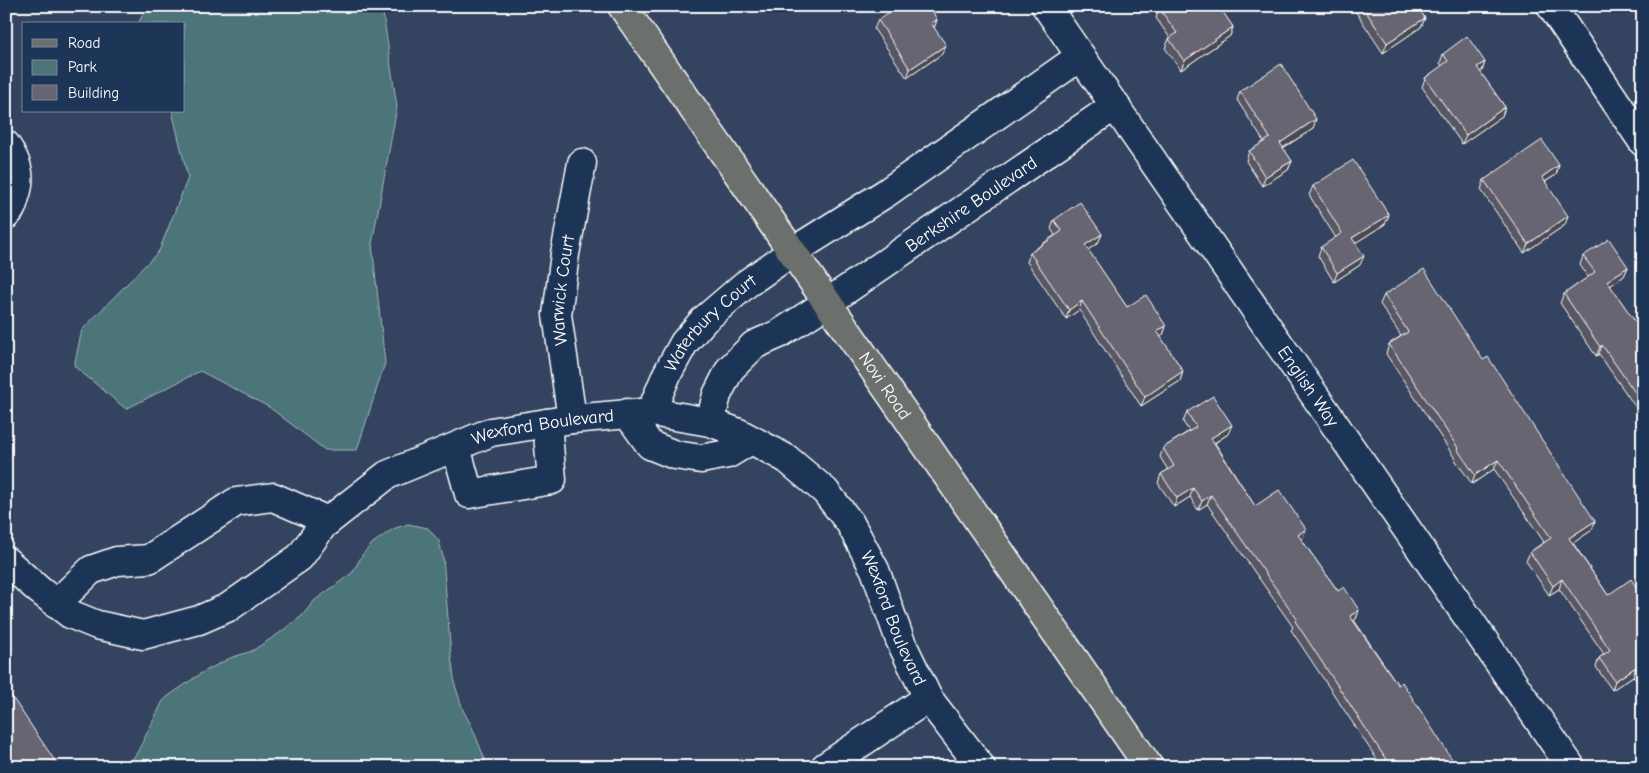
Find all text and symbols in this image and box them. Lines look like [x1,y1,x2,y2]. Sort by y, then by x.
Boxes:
legend [22,22,185,112]
text: Road [68,34,100,52]
text: Park [68,58,97,76]
text: Building [68,84,119,102]
street label: Berkshire Boulevard [902,152,1041,257]
street label: Warwick Court [547,233,579,347]
street label: Waterbury Court [660,270,761,375]
street label: English Way [1273,342,1344,432]
street label: Novi Road [854,348,915,424]
street label: Wexford Boulevard [469,405,615,450]
street label: Wexford Boulevard [856,547,930,689]

